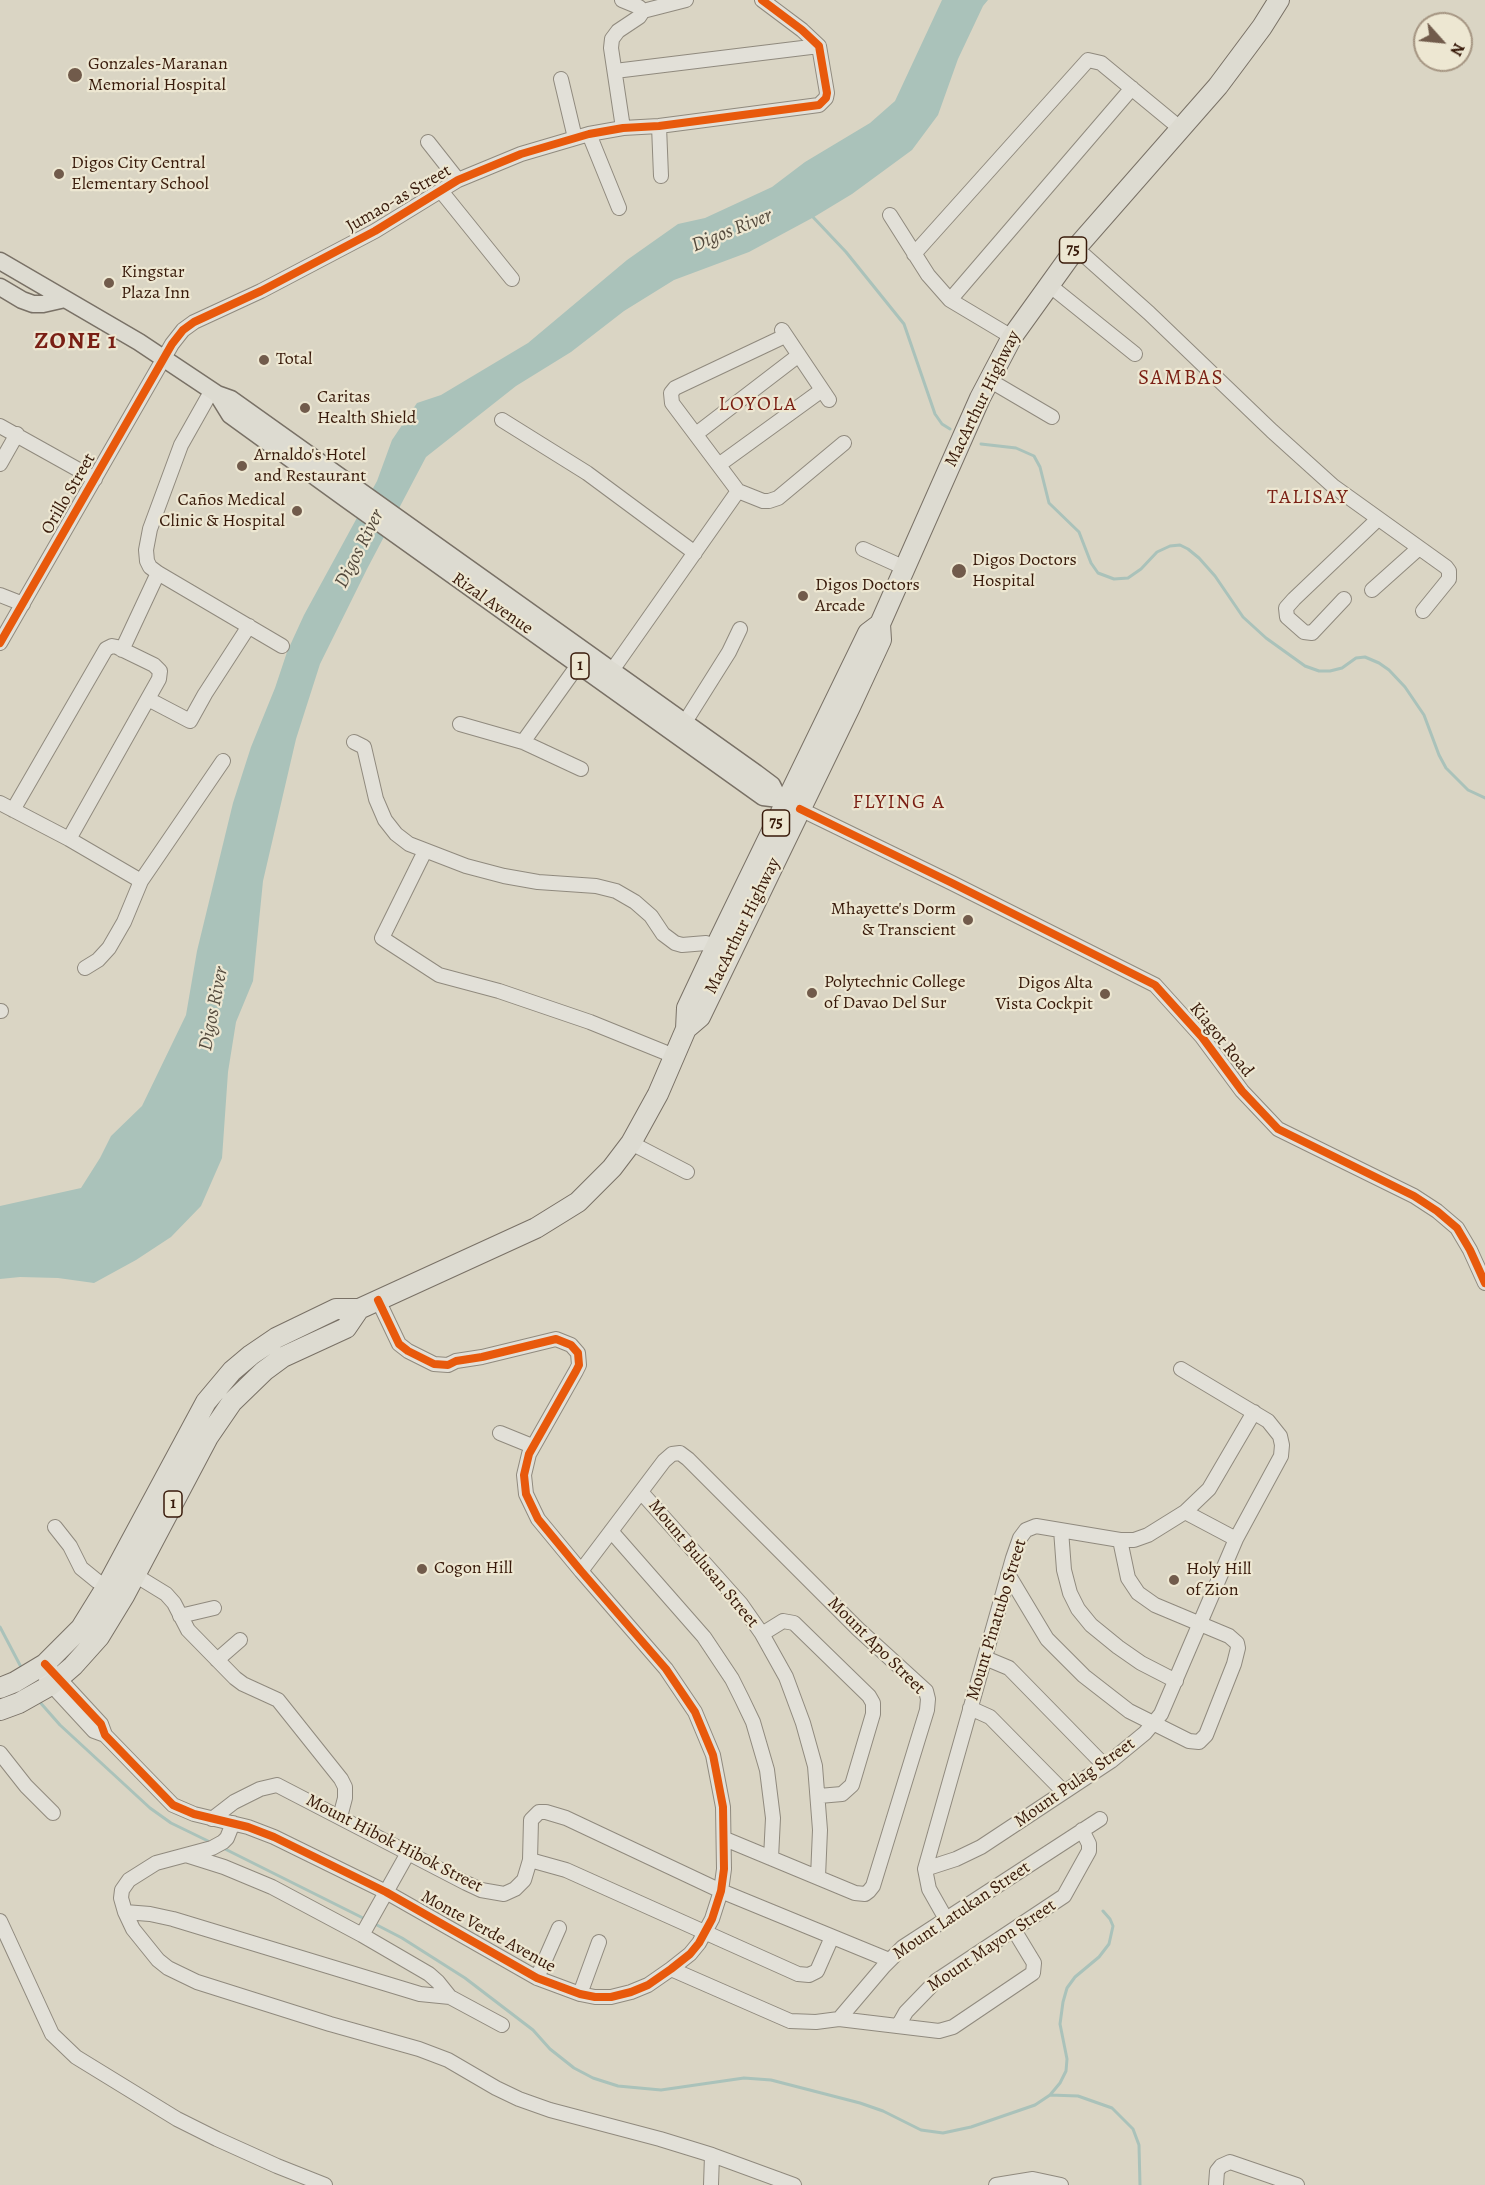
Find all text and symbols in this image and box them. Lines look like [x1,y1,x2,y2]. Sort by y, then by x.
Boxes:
north arrow [1413,12,1473,72]
text: N [1445,39,1470,59]
place label: Gonzales-Maranan Memorial Hospital [88,54,228,97]
marker: Gonzales-Maranan Memorial Hospital [66,66,84,84]
place label: Digos City Central Elementary School [71,153,209,195]
street label: Jumao-as Street [343,160,455,238]
marker: Digos City Central Elementary School [52,167,66,181]
water label: Digos River [688,204,776,258]
road number: 75 [1060,237,1086,263]
place label: Kingstar Plaza Inn [121,262,190,304]
marker: Kingstar Plaza Inn [102,276,116,290]
street label: MacArthur Highway [941,327,1025,471]
district label: ZONE 1 [34,328,118,356]
place label: Total [276,349,312,371]
marker: Total [257,353,271,367]
district label: SAMBAS [1138,366,1224,392]
place label: Caritas Health Shield [317,387,416,430]
district label: LOYOLA [718,393,798,417]
marker: Caritas Health Shield [298,401,312,415]
place label: Arnaldo's Hotel and Restaurant [254,445,366,488]
street label: Orillo Street [37,450,101,538]
marker: Arnaldo's Hotel and Restaurant [235,459,249,473]
district label: TALISAY [1267,486,1349,510]
place label: Caños Medical Clinic & Hospital [159,490,285,532]
marker: Caños Medical Clinic & Hospital [290,504,304,518]
water label: Digos River [330,506,390,592]
place label: Digos Doctors Hospital [972,550,1077,592]
marker: Digos Doctors Hospital [950,562,968,580]
street label: Rizal Avenue [447,568,537,640]
place label: Digos Doctors Arcade [815,575,920,618]
marker: Digos Doctors Arcade [796,589,810,603]
road number: 1 [571,653,589,679]
district label: FLYING A [853,791,945,815]
road number: 75 [762,810,790,836]
street label: MacArthur Highway [701,854,785,998]
place label: Mhayette's Dorm & Transcient [831,899,956,942]
marker: Mhayette's Dorm & Transcient [961,913,975,927]
water label: Digos River [194,965,234,1053]
place label: Polytechnic College of Davao Del Sur [824,972,965,1014]
place label: Digos Alta Vista Cockpit [996,973,1093,1016]
marker: Polytechnic College of Davao Del Sur [805,986,819,1000]
marker: Digos Alta Vista Cockpit [1098,987,1112,1001]
street label: Kiagot Road [1184,998,1258,1082]
road number: 1 [164,1491,182,1517]
street label: Mount Bulusan Street [643,1495,763,1633]
street label: Mount Pinatubo Street [962,1537,1032,1703]
place label: Cogon Hill [434,1558,513,1580]
place label: Holy Hill of Zion [1186,1559,1251,1602]
marker: Cogon Hill [415,1562,429,1576]
marker: Holy Hill of Zion [1167,1573,1181,1587]
street label: Mount Apo Street [823,1593,929,1699]
street label: Mount Pulag Street [1011,1733,1139,1833]
street label: Mount Hibok Hibok Street [302,1790,486,1898]
street label: Mount Latukan Street [889,1857,1035,1965]
street label: Monte Verde Avenue [417,1886,559,1978]
street label: Mount Mayon Street [924,1895,1060,1997]

